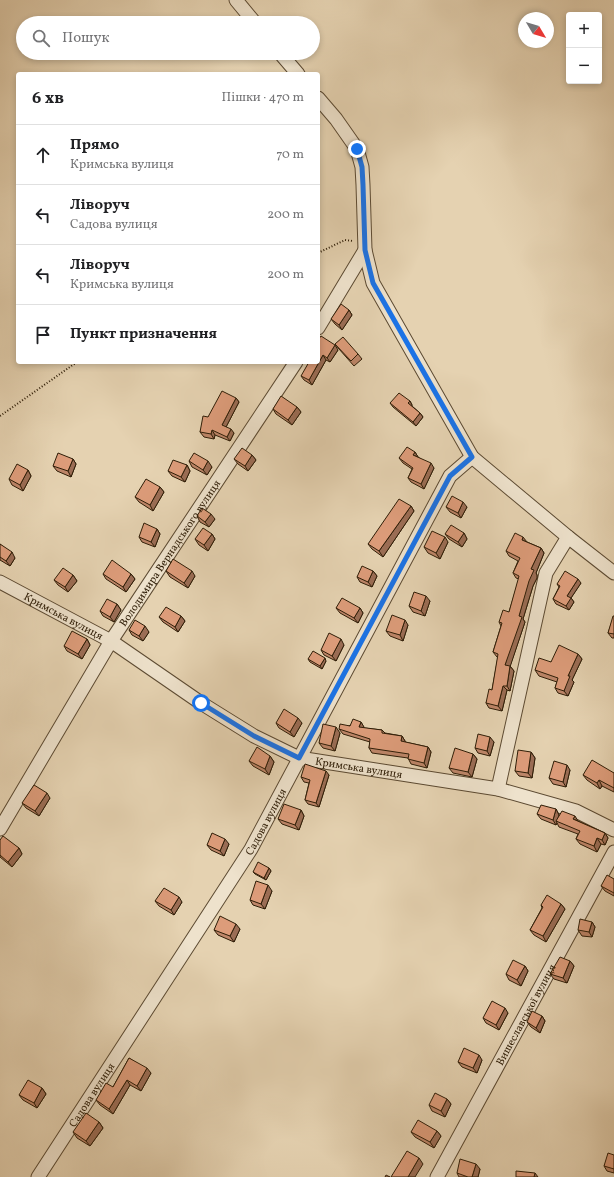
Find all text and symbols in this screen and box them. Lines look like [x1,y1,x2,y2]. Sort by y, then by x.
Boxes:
north arrow [518,12,554,48]
map controls [566,12,602,84]
button: + [566,12,602,48]
search box [16,16,320,60]
icon: search [30,27,52,49]
text: Пошук [62,28,110,49]
button: − [566,48,602,84]
text: 6 хв [32,87,64,110]
text: Пішки · 470 m [222,89,304,107]
text: Прямо [70,135,119,156]
route end [348,140,366,158]
icon: ahead [32,144,54,166]
text: 70 m [276,146,304,164]
text: Кримська вулиця [70,156,174,174]
text: Ліворуч [70,195,130,216]
icon: left [32,204,54,226]
text: 200 m [267,206,304,224]
text: Садова вулиця [70,216,157,234]
text: Ліворуч [70,255,130,276]
icon: left [32,264,54,286]
text: 200 m [267,266,304,284]
text: Кримська вулиця [70,276,174,294]
icon: arrive [32,324,54,346]
text: Пункт призначення [70,324,217,345]
street label: Володимира Вернадського вулиця [117,477,225,630]
street label: Кримська вулиця [21,590,105,644]
route start [192,694,210,712]
street label: Кримська вулиця [314,755,403,783]
street label: Садова вулиця [243,786,291,859]
street label: Вишеславської вулиця [493,962,561,1069]
street label: Садова вулиця [66,1060,119,1131]

